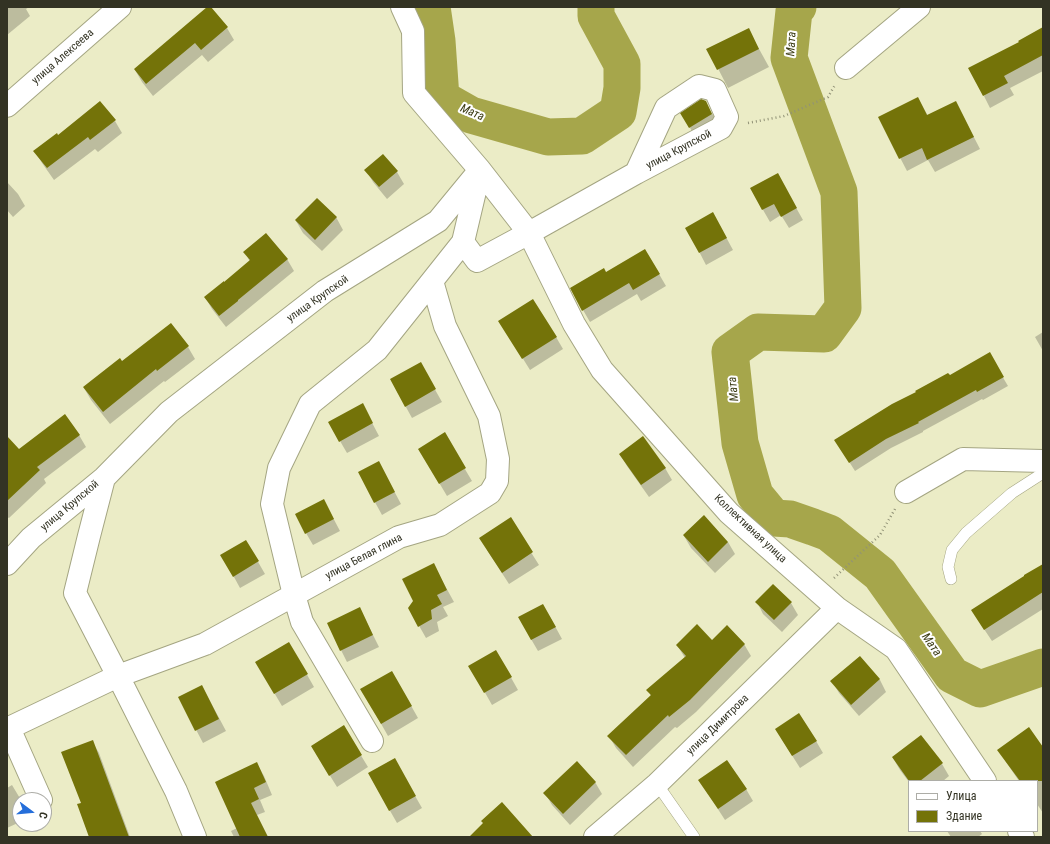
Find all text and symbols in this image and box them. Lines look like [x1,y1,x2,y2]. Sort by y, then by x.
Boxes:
street label: улица Алексеева [29,27,97,87]
water label: Мата [784,31,800,57]
water label: Мата [458,102,486,124]
street label: улица Крупской [644,127,714,173]
street label: улица Крупской [285,273,351,325]
water label: Мата [726,376,742,402]
street label: улица Крупской [38,478,102,534]
street label: Коллективная улица [711,492,789,566]
street label: улица Белая глина [323,531,405,583]
water label: Мата [918,631,944,659]
street label: улица Димитрова [684,692,752,758]
legend [908,780,1038,832]
text: Улица [946,789,976,803]
north arrow [12,792,52,832]
text: Здание [946,809,982,823]
text: С [36,810,50,820]

